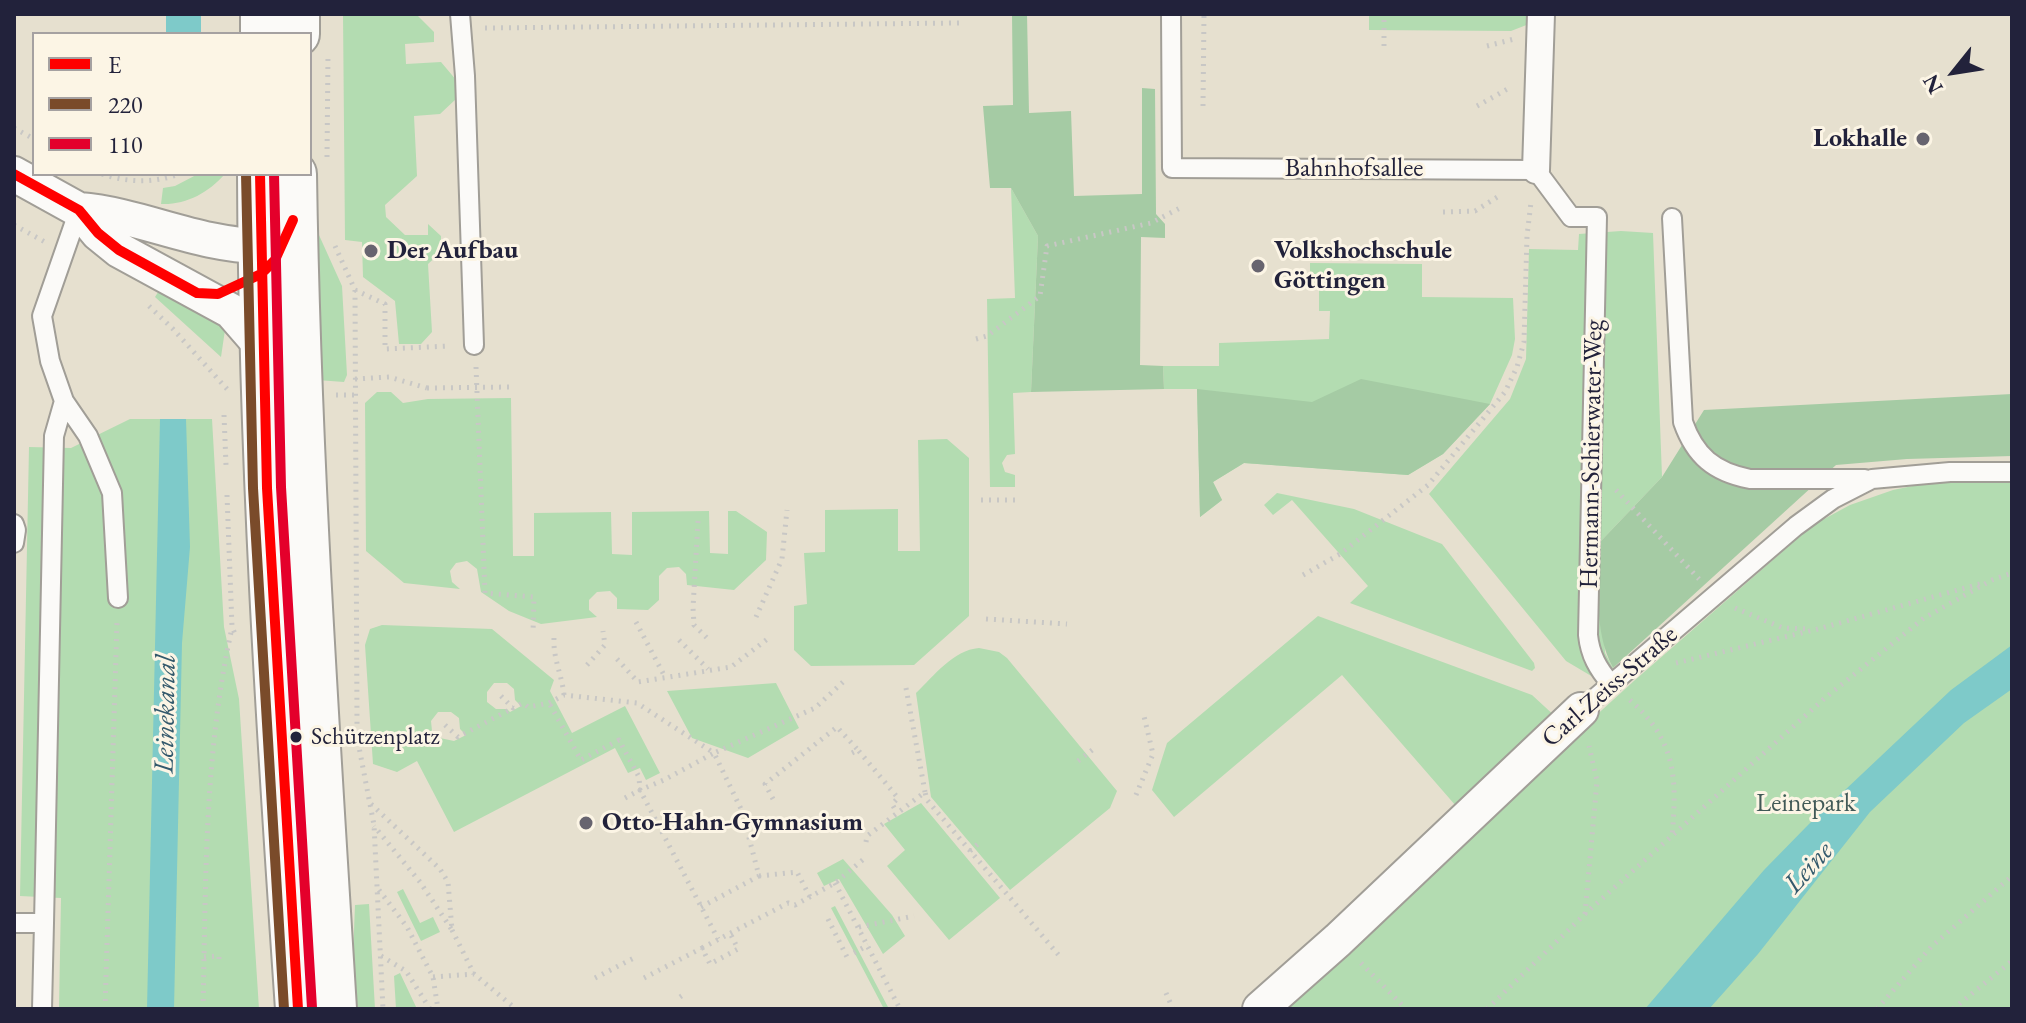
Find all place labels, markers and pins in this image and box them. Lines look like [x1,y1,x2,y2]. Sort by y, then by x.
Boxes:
place label: Lokhalle [1813,123,1907,155]
marker: Lokhalle [1914,130,1932,148]
place label: Der Aufbau [387,235,518,267]
place label: Volkshochschule Göttingen [1274,235,1452,296]
marker: Der Aufbau [362,242,380,260]
marker: Volkshochschule Göttingen [1249,257,1267,275]
place label: Schützenplatz [311,723,440,751]
marker: Schützenplatz [288,729,304,745]
place label: Otto-Hahn-Gymnasium [602,807,863,839]
marker: Otto-Hahn-Gymnasium [577,814,595,832]

